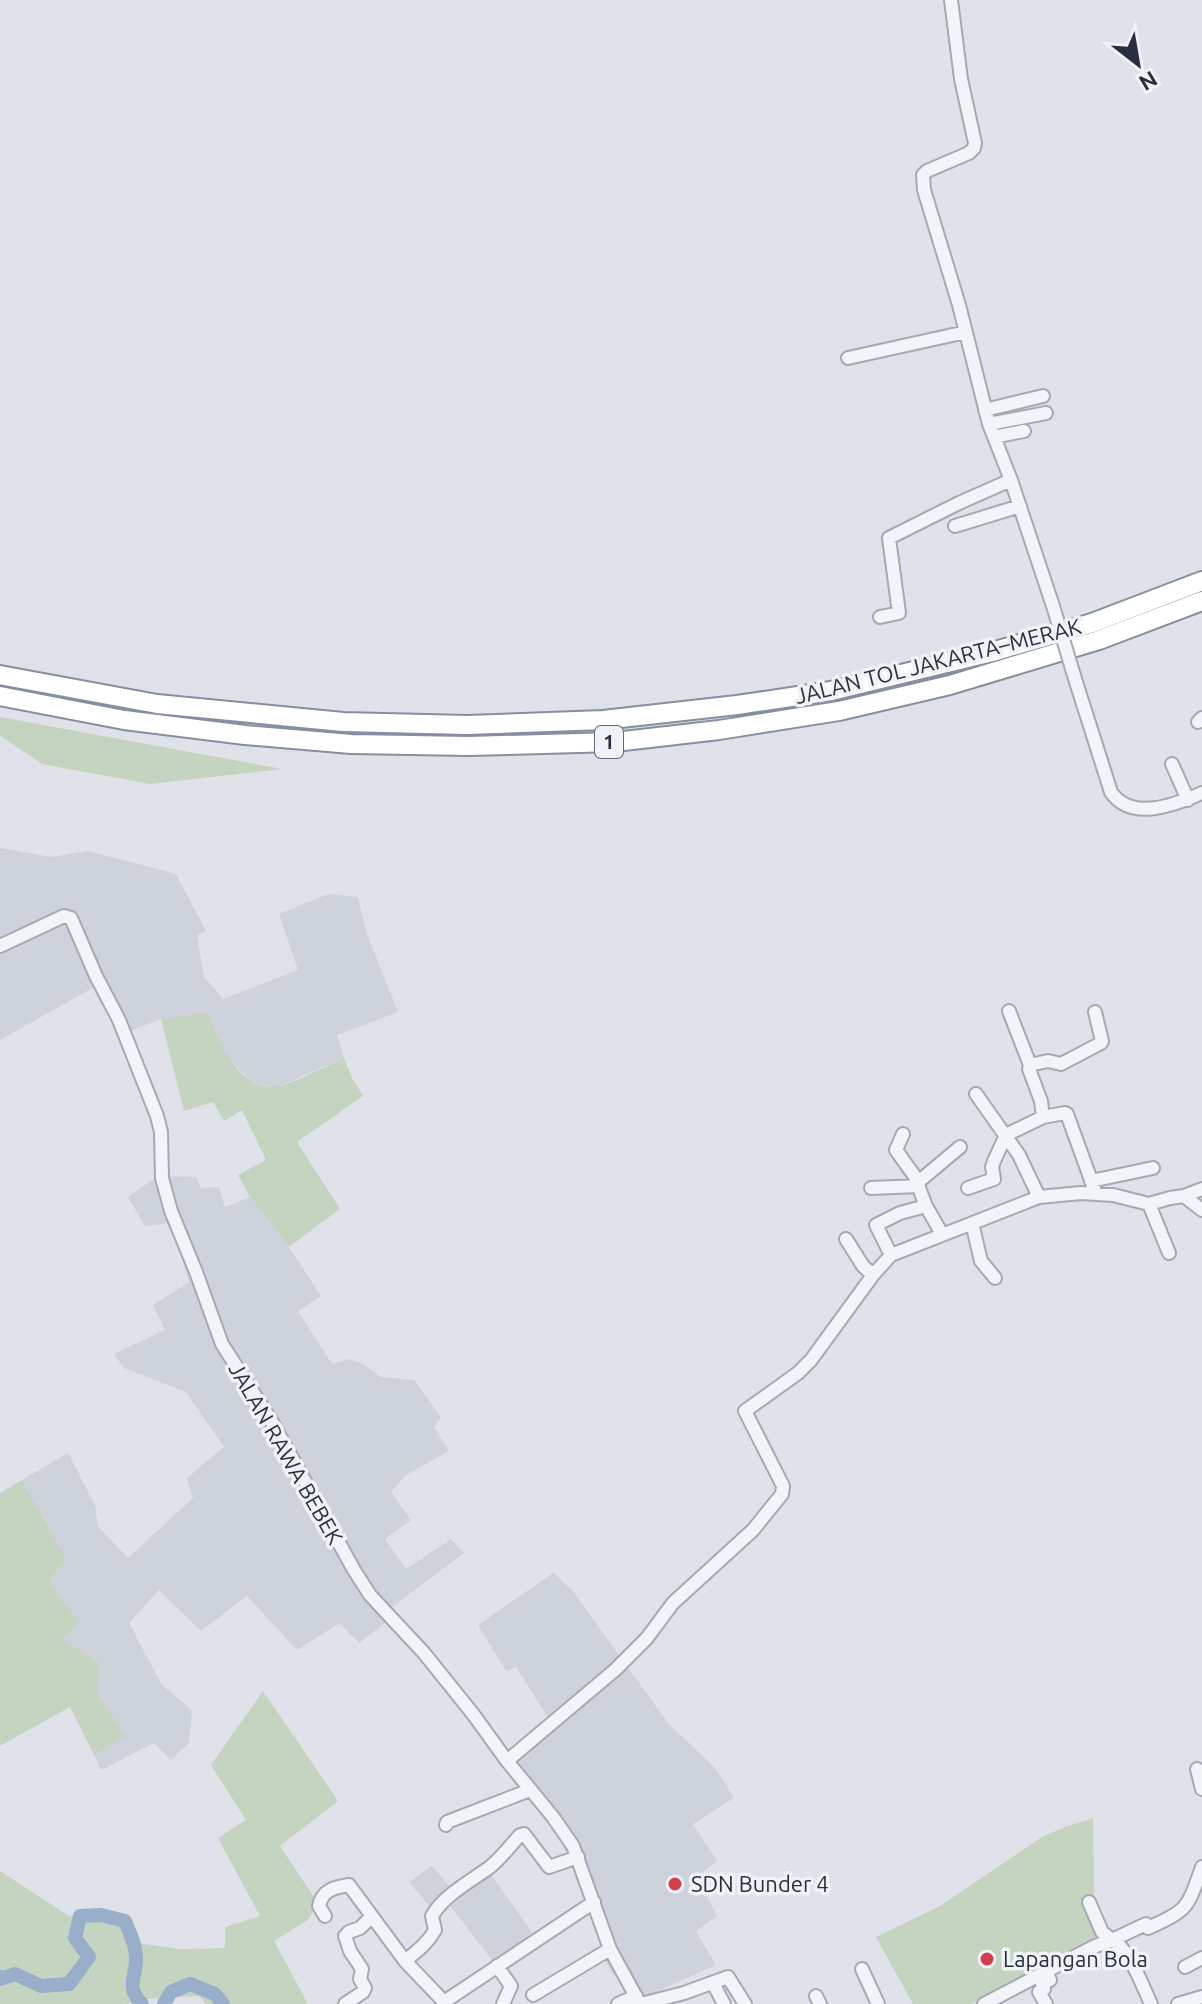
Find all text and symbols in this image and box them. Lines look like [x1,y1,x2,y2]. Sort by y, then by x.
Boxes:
north arrow [1098,24,1178,104]
text: N [1135,67,1162,97]
street label: JALAN TOL JAKARTA–MERAK [792,613,1084,708]
road number: 1 [595,726,623,758]
street label: JALAN RAWA BEBEK [224,1357,349,1549]
place label: SDN Bunder 4 [691,1871,829,1896]
marker: SDN Bunder 4 [666,1875,684,1893]
place label: Lapangan Bola [1003,1946,1148,1971]
marker: Lapangan Bola [978,1950,996,1968]

